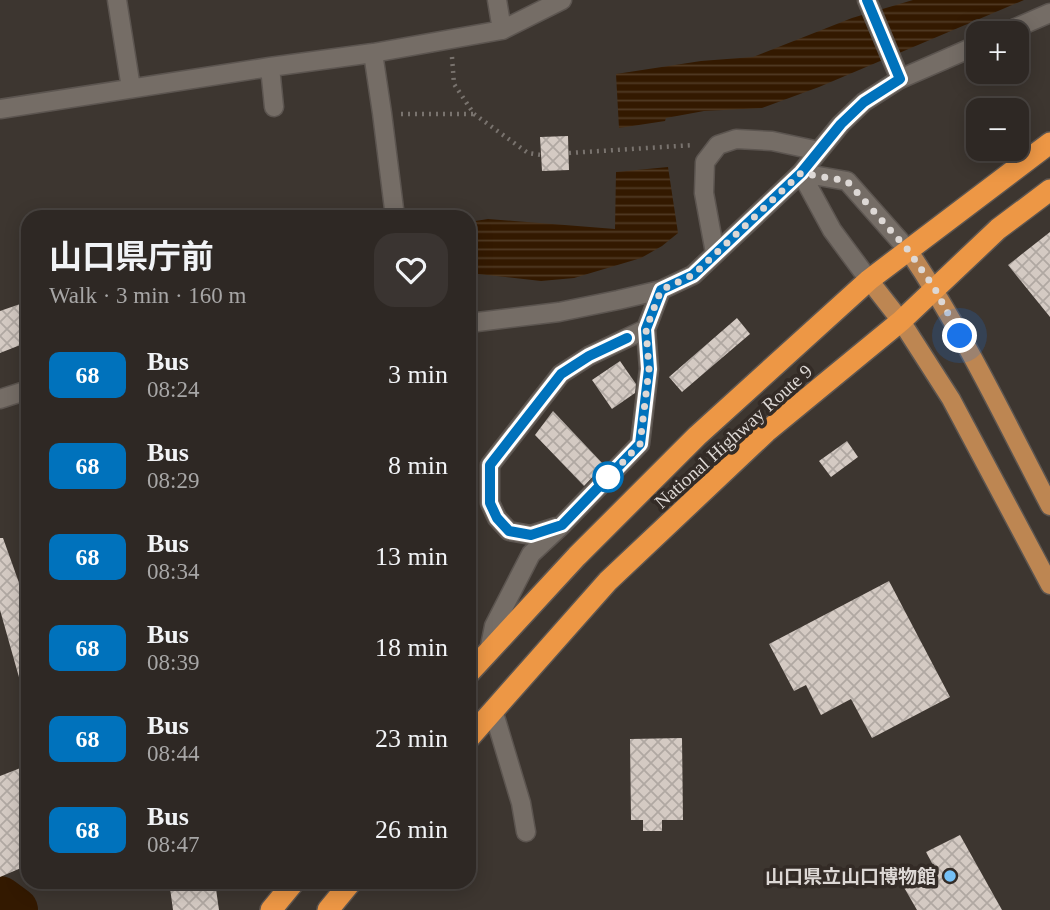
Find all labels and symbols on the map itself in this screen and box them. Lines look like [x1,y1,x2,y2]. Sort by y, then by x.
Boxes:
your location [942,318,977,353]
street label: National Highway Route 9 [650,360,816,512]
unlabelled marker [593,462,623,492]
place label: 山口県立山口博物館 [765,866,936,887]
marker: 山口県立山口博物館 [942,868,958,884]

